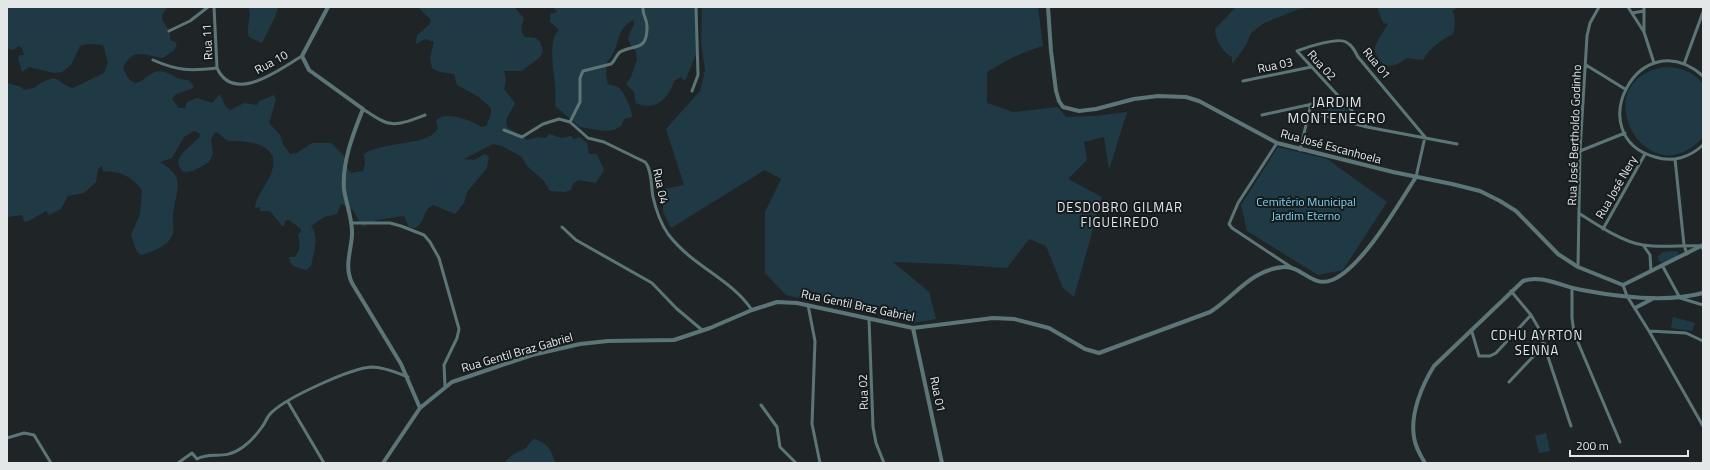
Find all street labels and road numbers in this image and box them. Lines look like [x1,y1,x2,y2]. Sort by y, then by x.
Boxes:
street label: Rua 11 [197,24,217,60]
street label: Rua 01 [1358,43,1396,83]
street label: Rua 10 [251,45,292,79]
street label: Rua 02 [1303,45,1341,85]
street label: Rua 03 [1256,52,1294,78]
street label: Rua José Bertholdo Godinho [1562,64,1586,206]
street label: Rua José Escanhoela [1278,123,1384,169]
street label: Rua José Nery [1590,152,1642,222]
street label: Rua 04 [648,167,674,206]
street label: Rua Gentil Braz Gabriel [800,284,916,326]
street label: Rua Gentil Braz Gabriel [459,327,575,377]
street label: Rua 02 [853,374,873,410]
street label: Rua 01 [925,375,951,413]

